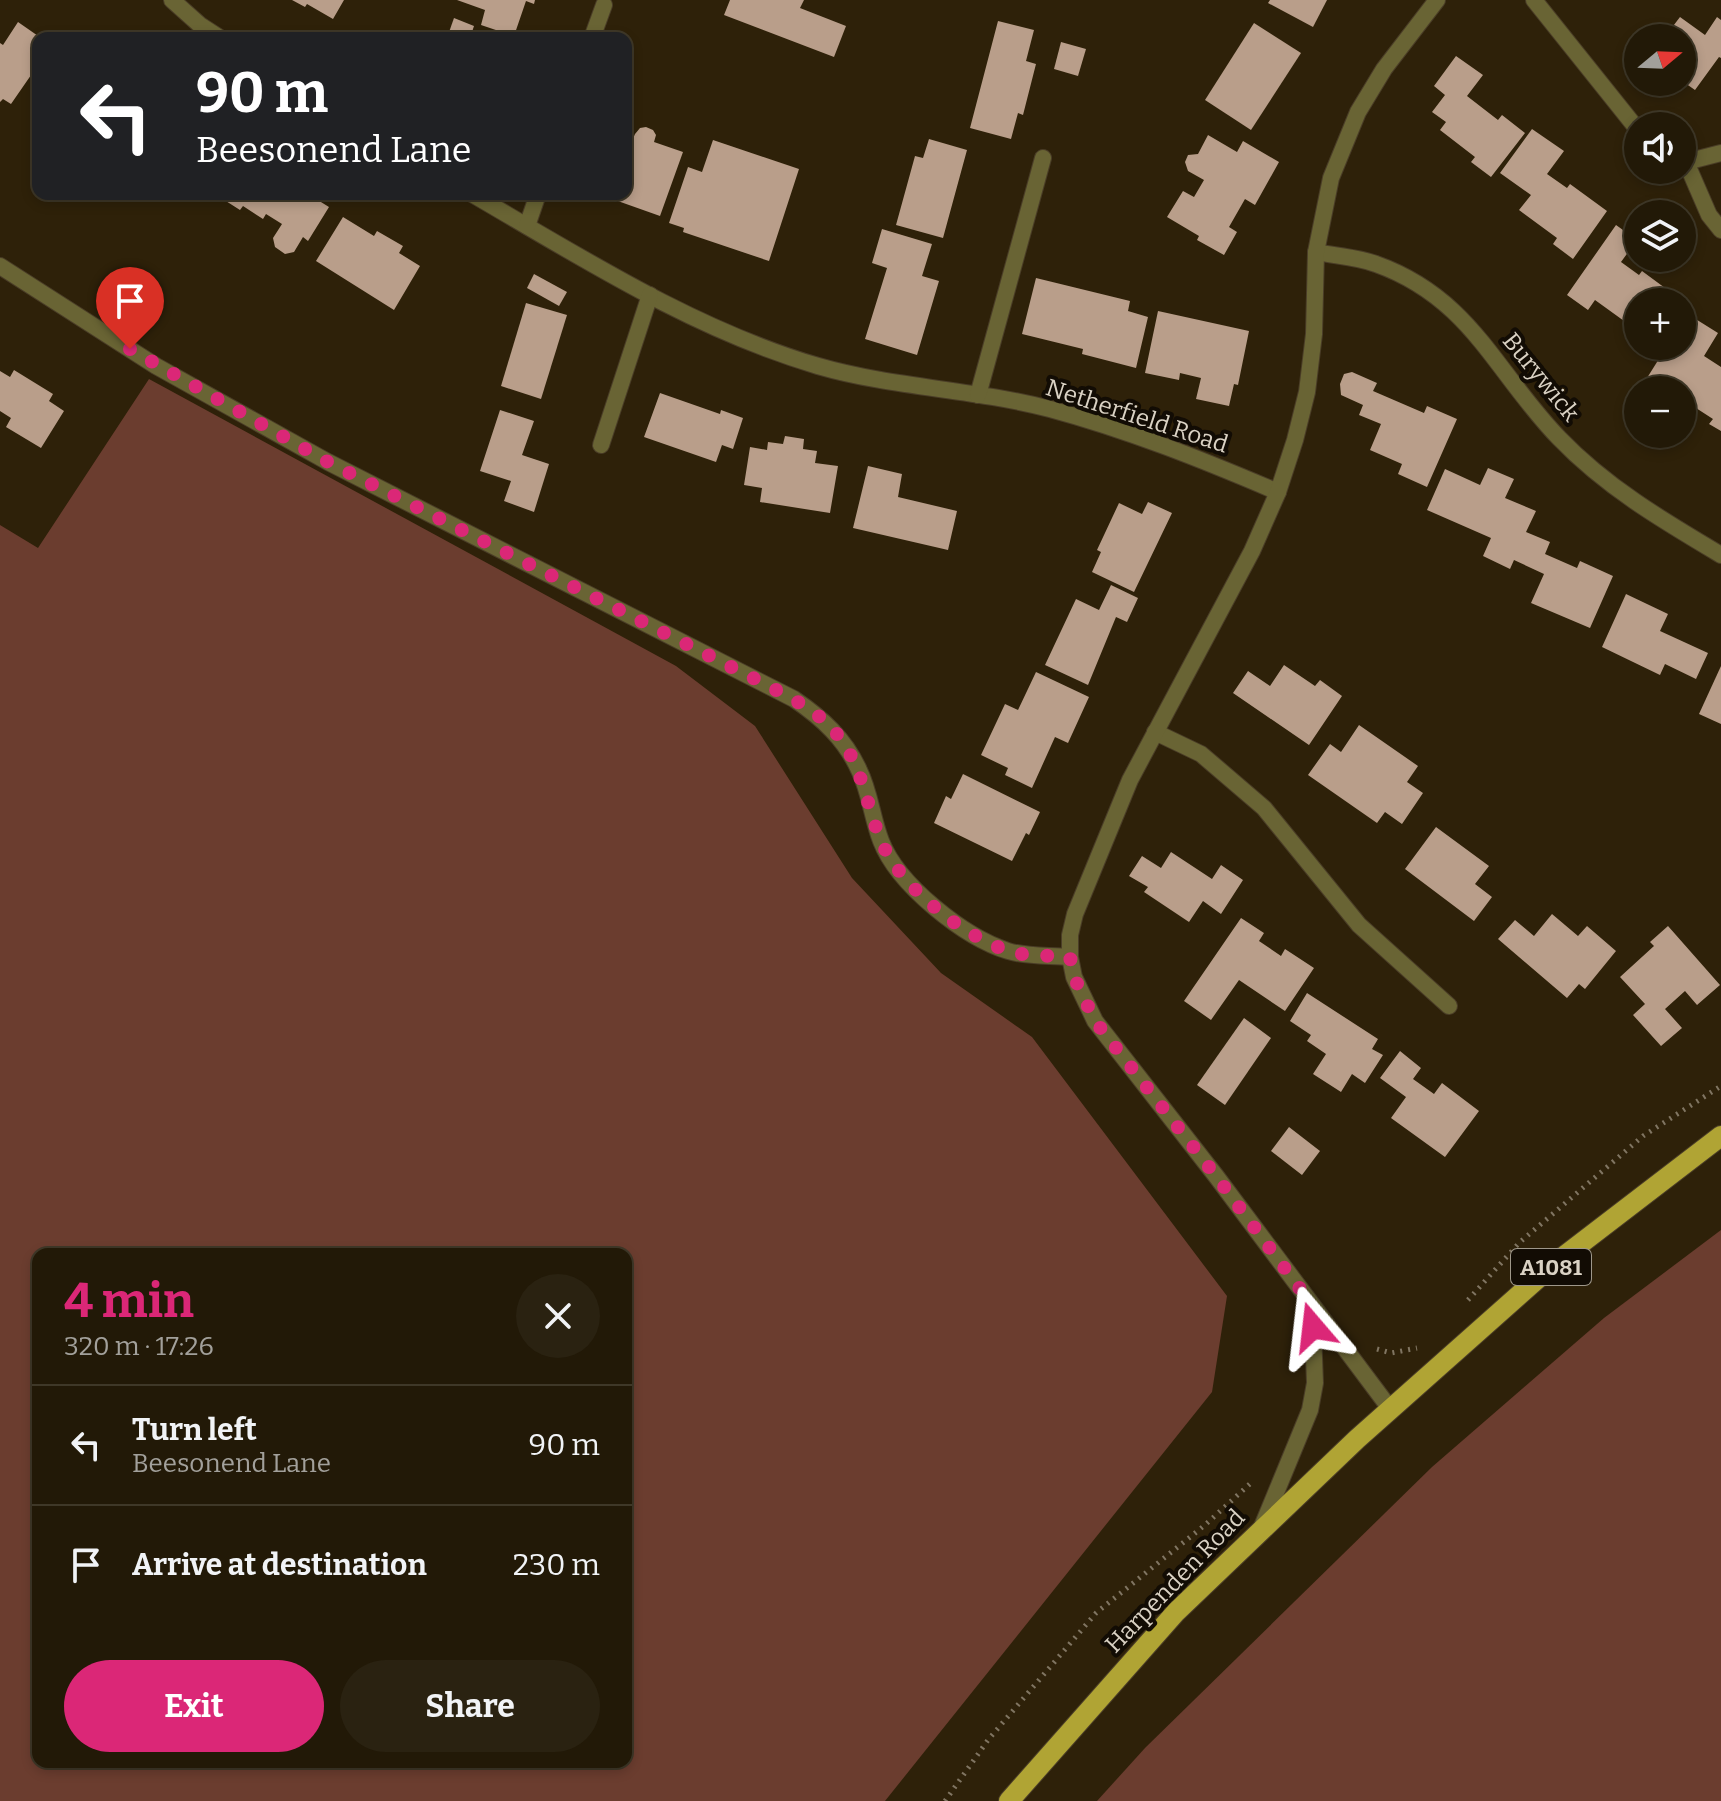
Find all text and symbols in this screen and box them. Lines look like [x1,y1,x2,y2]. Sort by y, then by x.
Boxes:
north arrow [1624,24,1696,96]
map controls [1624,24,1696,448]
text: 90 m [196,60,328,127]
icon: left [64,64,168,168]
button: sound [1624,112,1696,184]
text: Beesonend Lane [196,128,472,172]
button: layers [1624,200,1696,272]
pin [96,267,164,349]
icon: arrive [108,279,152,323]
button: + [1624,288,1696,360]
street label: Burywick [1497,327,1585,427]
street label: Netherfield Road [1042,373,1232,459]
button: − [1624,376,1696,448]
road number: A1081 [1511,1249,1591,1285]
text: 4 min [64,1272,194,1330]
button: close [516,1274,600,1358]
position arrow [1271,1285,1355,1369]
text: 320 m · 17:26 [64,1331,214,1362]
text: Turn left [132,1412,257,1448]
icon: left [64,1423,108,1467]
text: 90 m [529,1427,600,1463]
text: Beesonend Lane [132,1448,331,1479]
street label: Harpenden Road [1099,1503,1251,1659]
icon: arrive [64,1543,108,1587]
text: Arrive at destination [132,1547,427,1583]
text: 230 m [513,1547,600,1583]
button: Exit [64,1660,324,1752]
button: Share [340,1660,600,1752]

